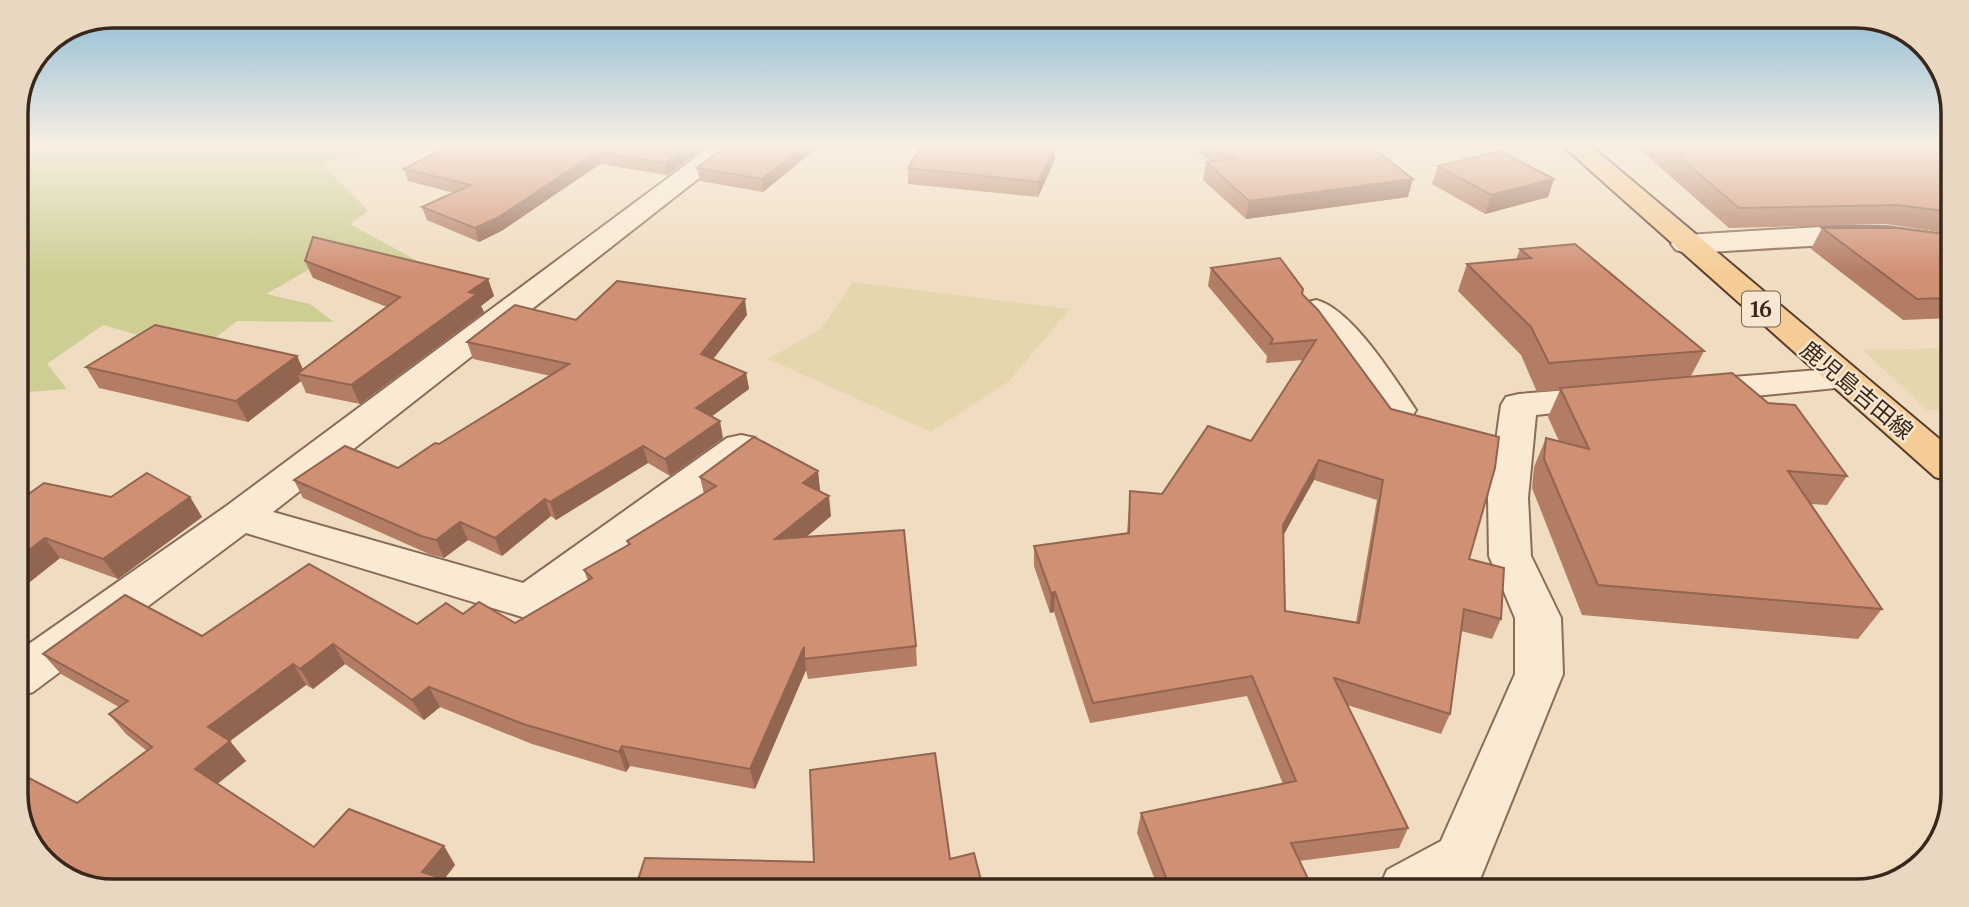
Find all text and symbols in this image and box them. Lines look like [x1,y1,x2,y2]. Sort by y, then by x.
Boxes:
road number: 16 [1742,292,1780,326]
street label: 鹿児島吉田線 [1795,335,1919,445]

